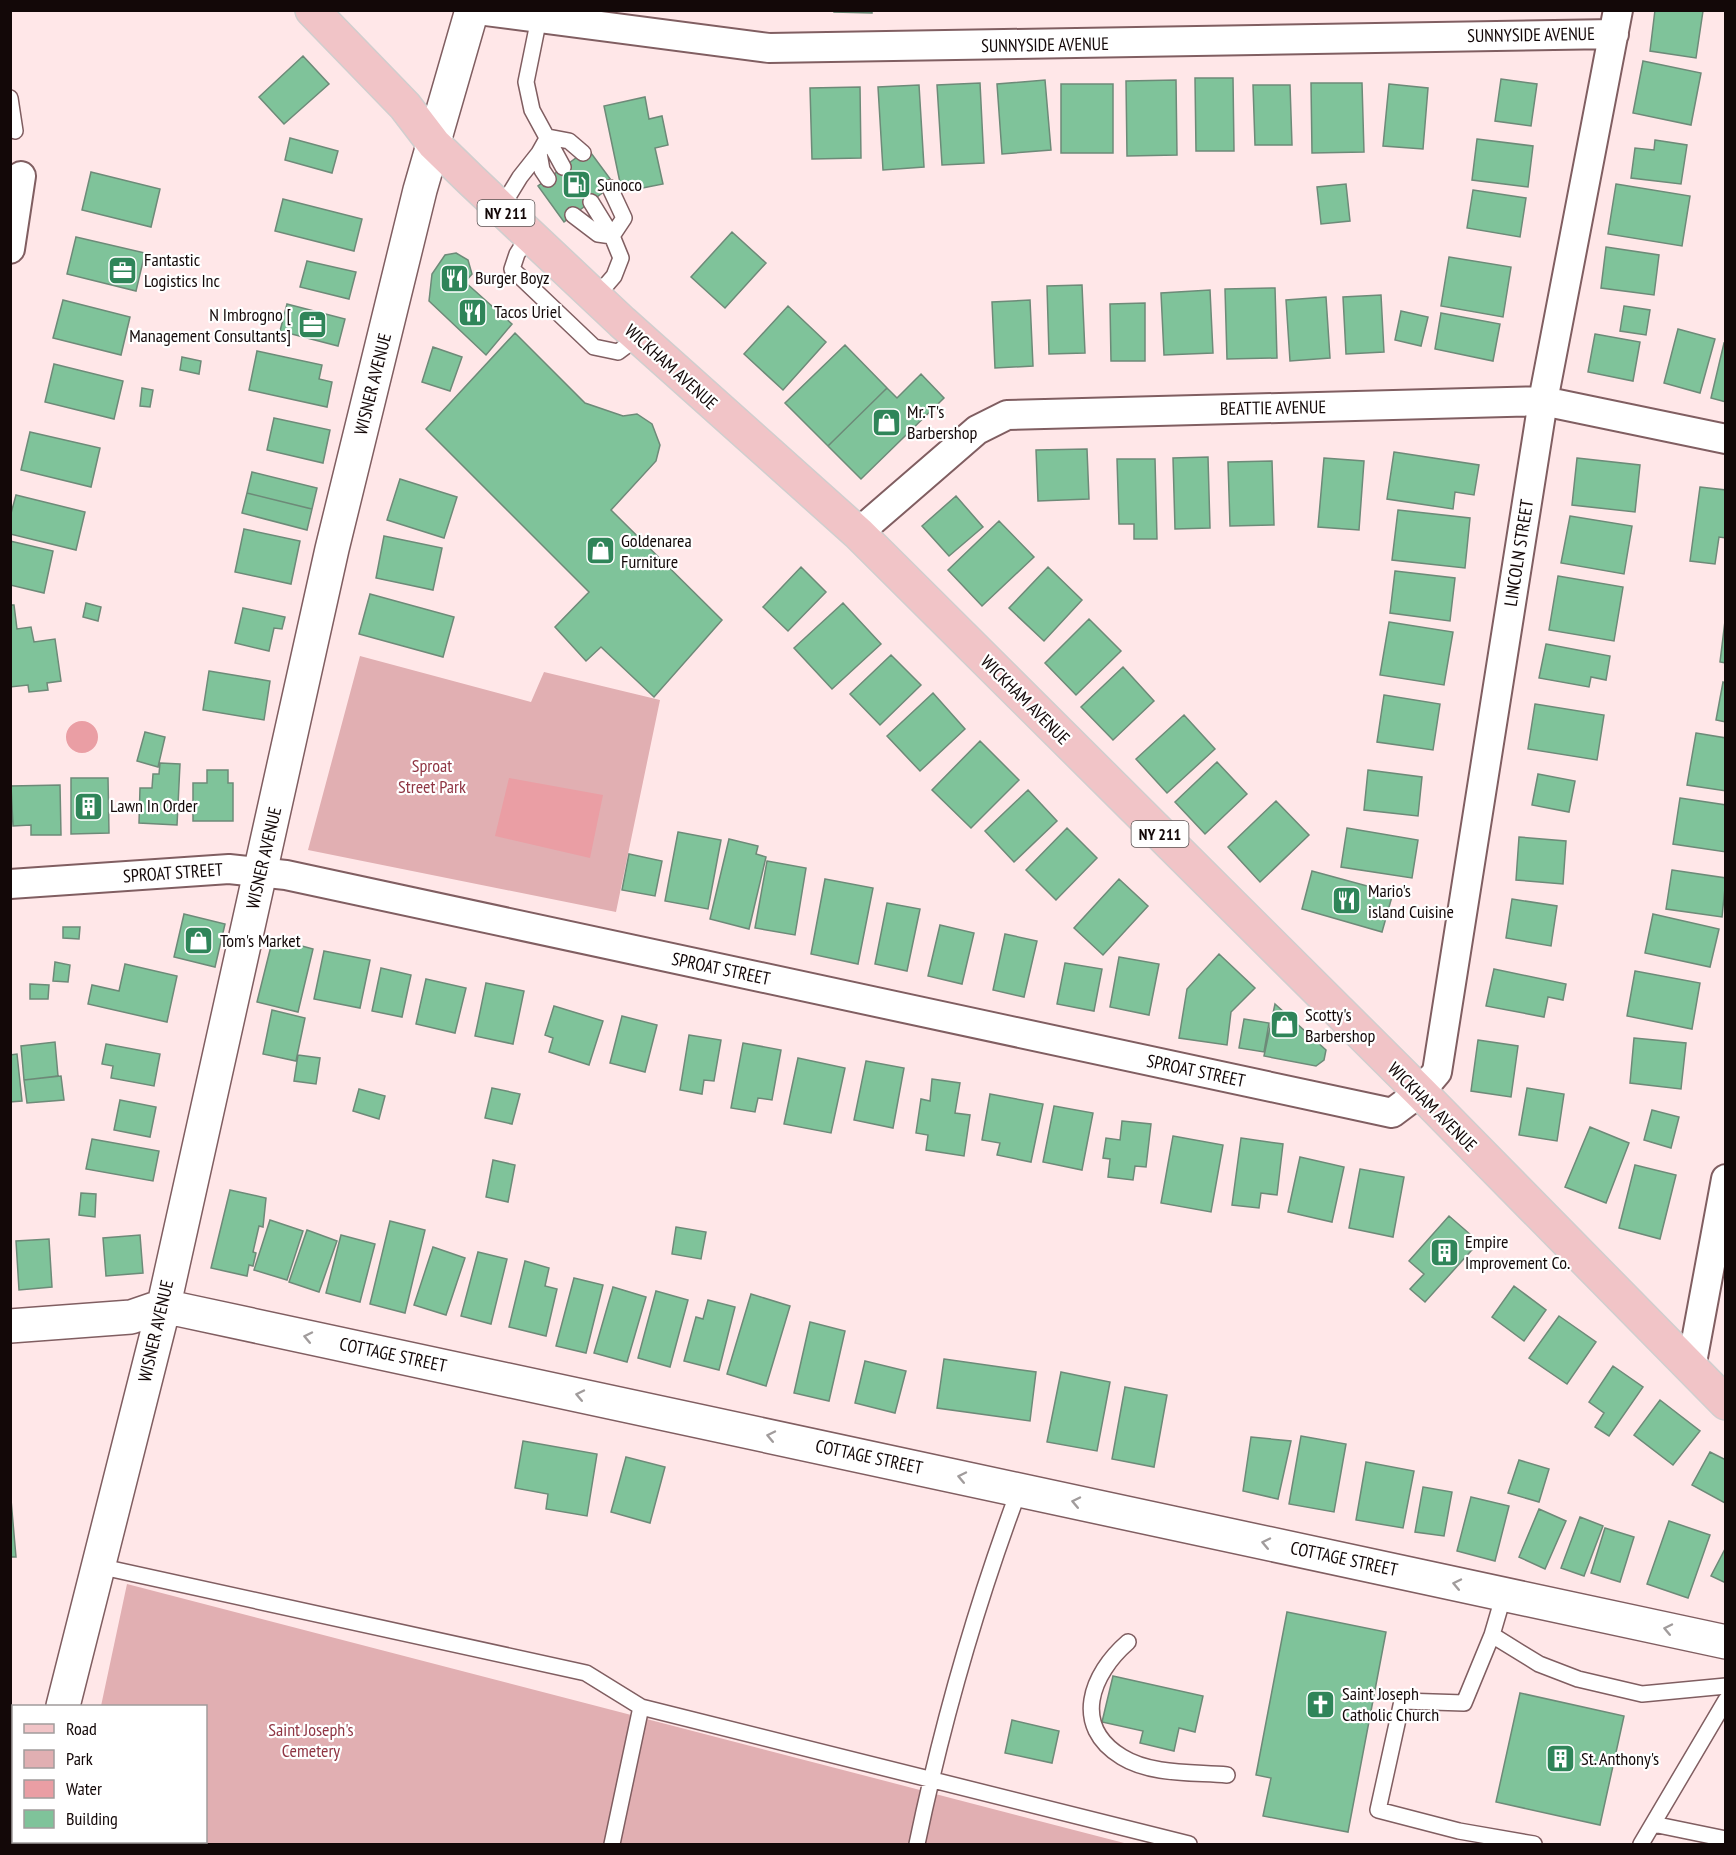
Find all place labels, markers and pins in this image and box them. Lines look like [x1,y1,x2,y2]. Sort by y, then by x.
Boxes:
fuel station icon: Sunoco [560,169,592,201]
place label: Sunoco [597,173,642,196]
place label: Fantastic Logistics Inc [144,248,220,292]
office icon: Fantastic Logistics Inc [107,254,139,286]
restaurant icon: Burger Boyz [438,262,470,294]
place label: Burger Boyz [475,266,549,289]
restaurant icon: Tacos Uriel [457,296,489,328]
place label: Tacos Uriel [494,300,562,323]
place label: N Imbrogno [ Management Consultants] [129,303,291,347]
office icon: N Imbrogno [ Management Consultants] [296,309,328,341]
place label: Mr. T's Barbershop [907,400,978,444]
shop icon: Mr. T's Barbershop [870,406,902,438]
place label: Goldenarea Furniture [621,529,692,573]
shop icon: Goldenarea Furniture [584,535,616,567]
building icon: Lawn In Order [73,790,105,822]
place label: Lawn In Order [110,794,198,817]
place label: Mario's island Cuisine [1368,879,1454,923]
restaurant icon: Mario's island Cuisine [1331,885,1363,917]
shop icon: Tom's Market [183,925,215,957]
place label: Tom's Market [220,929,301,952]
place label: Scotty's Barbershop [1305,1003,1376,1047]
shop icon: Scotty's Barbershop [1268,1009,1300,1041]
place label: Empire Improvement Co. [1465,1230,1570,1274]
building icon: Empire Improvement Co. [1428,1236,1460,1268]
place label: Saint Joseph Catholic Church [1342,1682,1439,1726]
church icon: Saint Joseph Catholic Church [1305,1688,1337,1720]
building icon: St. Anthony's [1544,1743,1576,1775]
place label: St. Anthony's [1581,1747,1659,1770]

